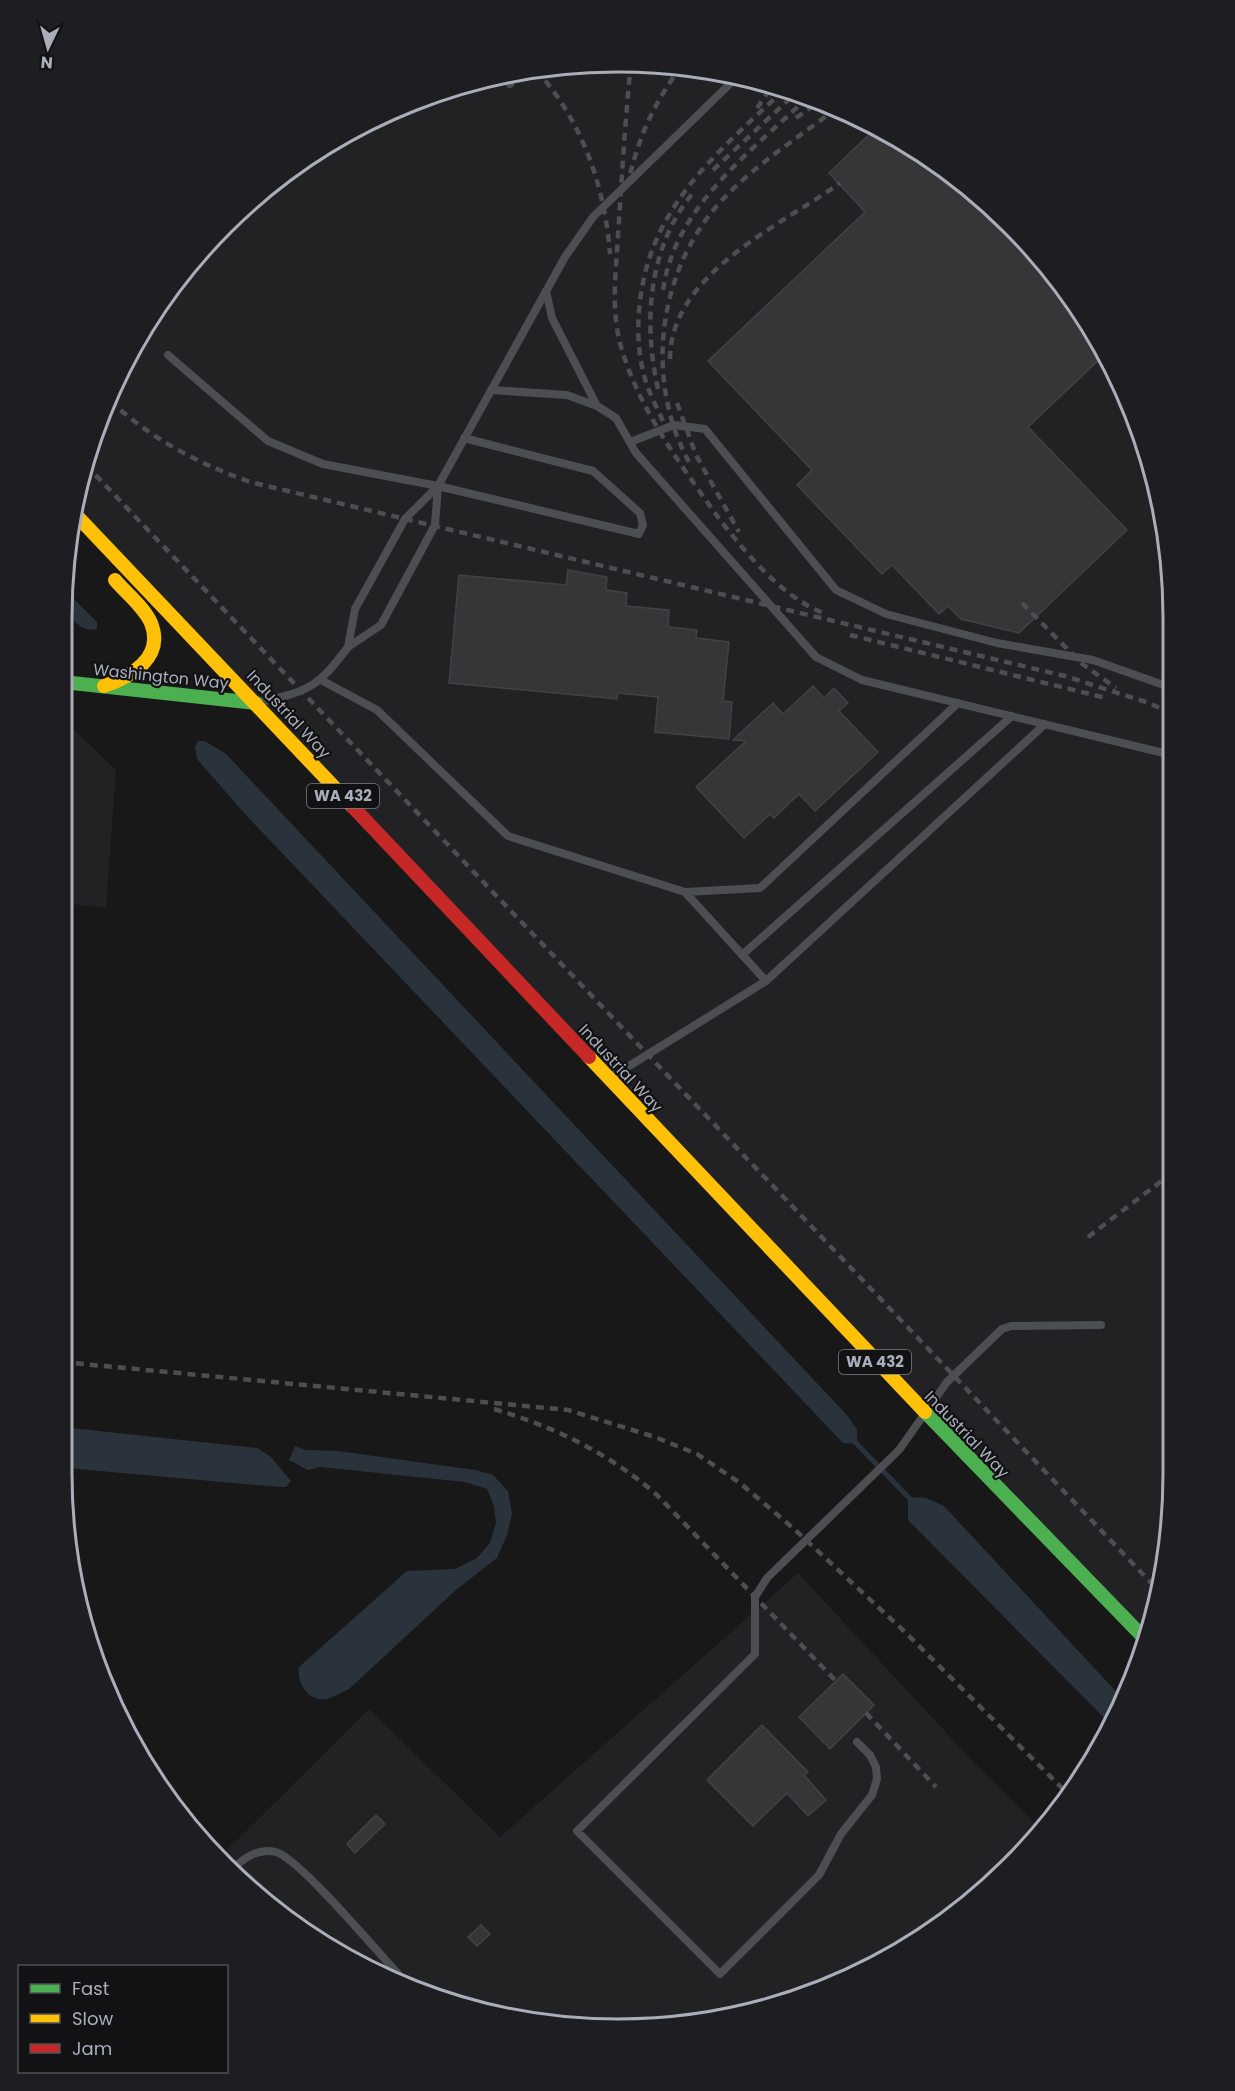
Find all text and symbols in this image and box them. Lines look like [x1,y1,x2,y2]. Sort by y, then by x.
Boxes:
north arrow [18,18,78,78]
text: N [40,50,54,74]
street label: Washington Way [92,658,230,695]
street label: Industrial Way [241,665,336,764]
road number: WA 432 [307,784,379,808]
street label: Industrial Way [573,1019,668,1118]
road number: WA 432 [839,1350,911,1374]
street label: Industrial Way [919,1385,1014,1483]
legend [18,1965,228,2073]
text: Fast [72,1976,109,2001]
text: Slow [72,2006,114,2031]
text: Jam [72,2036,112,2061]

